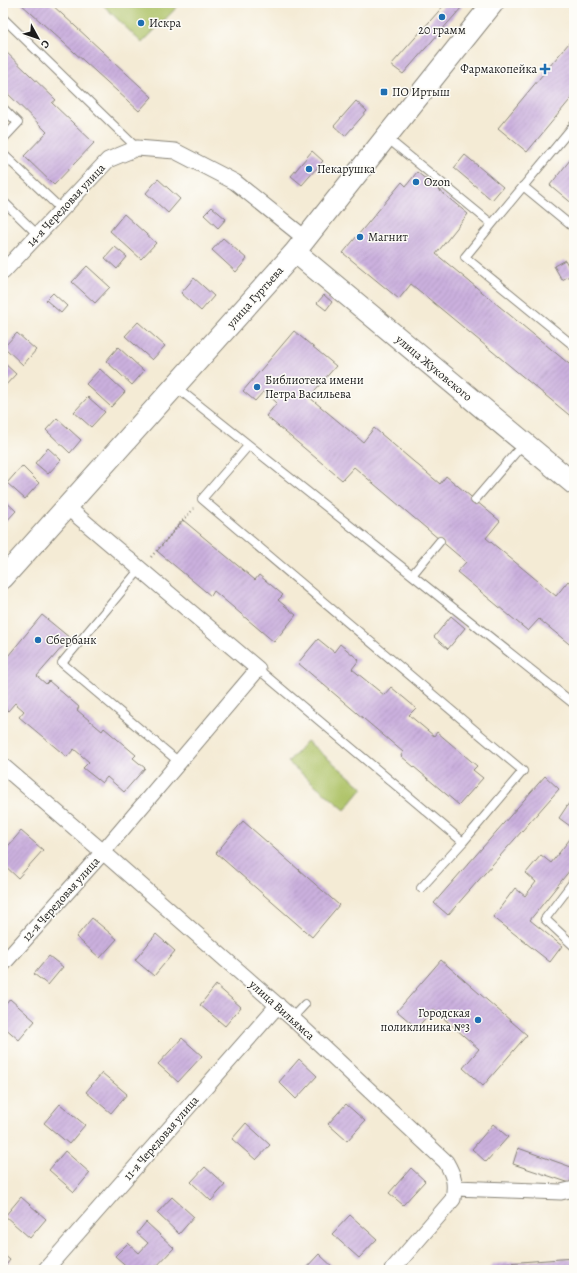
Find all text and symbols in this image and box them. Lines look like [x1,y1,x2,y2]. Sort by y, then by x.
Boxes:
marker: 20 грамм [437,12,447,22]
place label: Искра [149,15,182,31]
north arrow [18,18,58,58]
marker: Искра [136,18,146,28]
place label: 20 грамм [418,22,466,38]
text: С [37,37,53,52]
place label: Фармакопейка [460,61,537,77]
marker: Фармакопейка [540,64,550,74]
place label: ПО Иртыш [392,84,450,100]
marker: ПО Иртыш [379,87,389,97]
street label: 14-я Чередовая улица [23,160,109,250]
place label: Пекарушка [317,161,376,177]
marker: Пекарушка [304,164,314,174]
place label: Ozon [424,174,451,190]
marker: Ozon [411,177,421,187]
place label: Магнит [368,229,409,245]
marker: Магнит [355,232,365,242]
street label: улица Гуртьева [222,262,287,332]
street label: улица Жуковского [392,331,476,405]
place label: Библиотека имени Петра Васильева [265,372,364,402]
marker: Библиотека имени Петра Васильева [252,382,262,392]
place label: Сбербанк [46,632,97,648]
marker: Сбербанк [33,635,43,645]
street label: 12-я Чередовая улица [19,853,104,945]
street label: улица Вильямса [245,976,318,1044]
place label: Городская поликлиника №3 [381,1005,470,1035]
marker: Городская поликлиника №3 [473,1015,483,1025]
street label: 11-я Чередовая улица [120,1092,202,1184]

